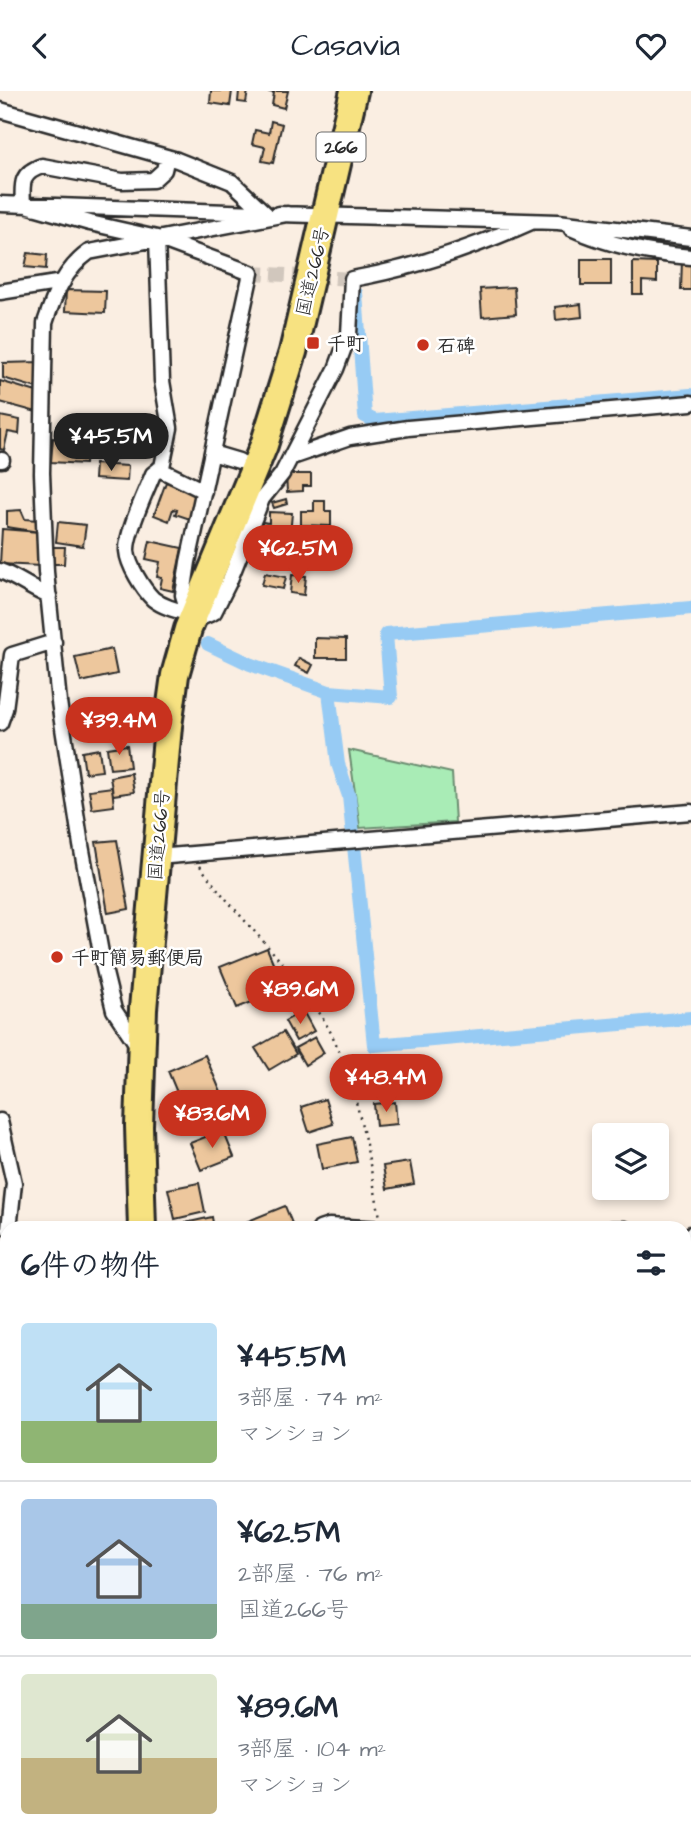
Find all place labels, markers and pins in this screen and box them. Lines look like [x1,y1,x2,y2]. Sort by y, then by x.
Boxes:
place label: 千町 [327,331,365,358]
place label: 石碑 [437,333,475,360]
marker: 千町 [305,335,321,351]
marker: 石碑 [415,337,431,353]
pin: ¥45.5M [54,413,168,473]
pin: ¥62.5M [241,525,355,585]
pin: ¥39.4M [62,697,176,757]
place label: 千町簡易郵便局 [71,945,204,972]
marker: 千町簡易郵便局 [49,949,65,965]
pin: ¥89.6M [243,967,357,1026]
pin: ¥48.4M [329,1055,443,1114]
pin: ¥83.6M [155,1091,269,1150]

